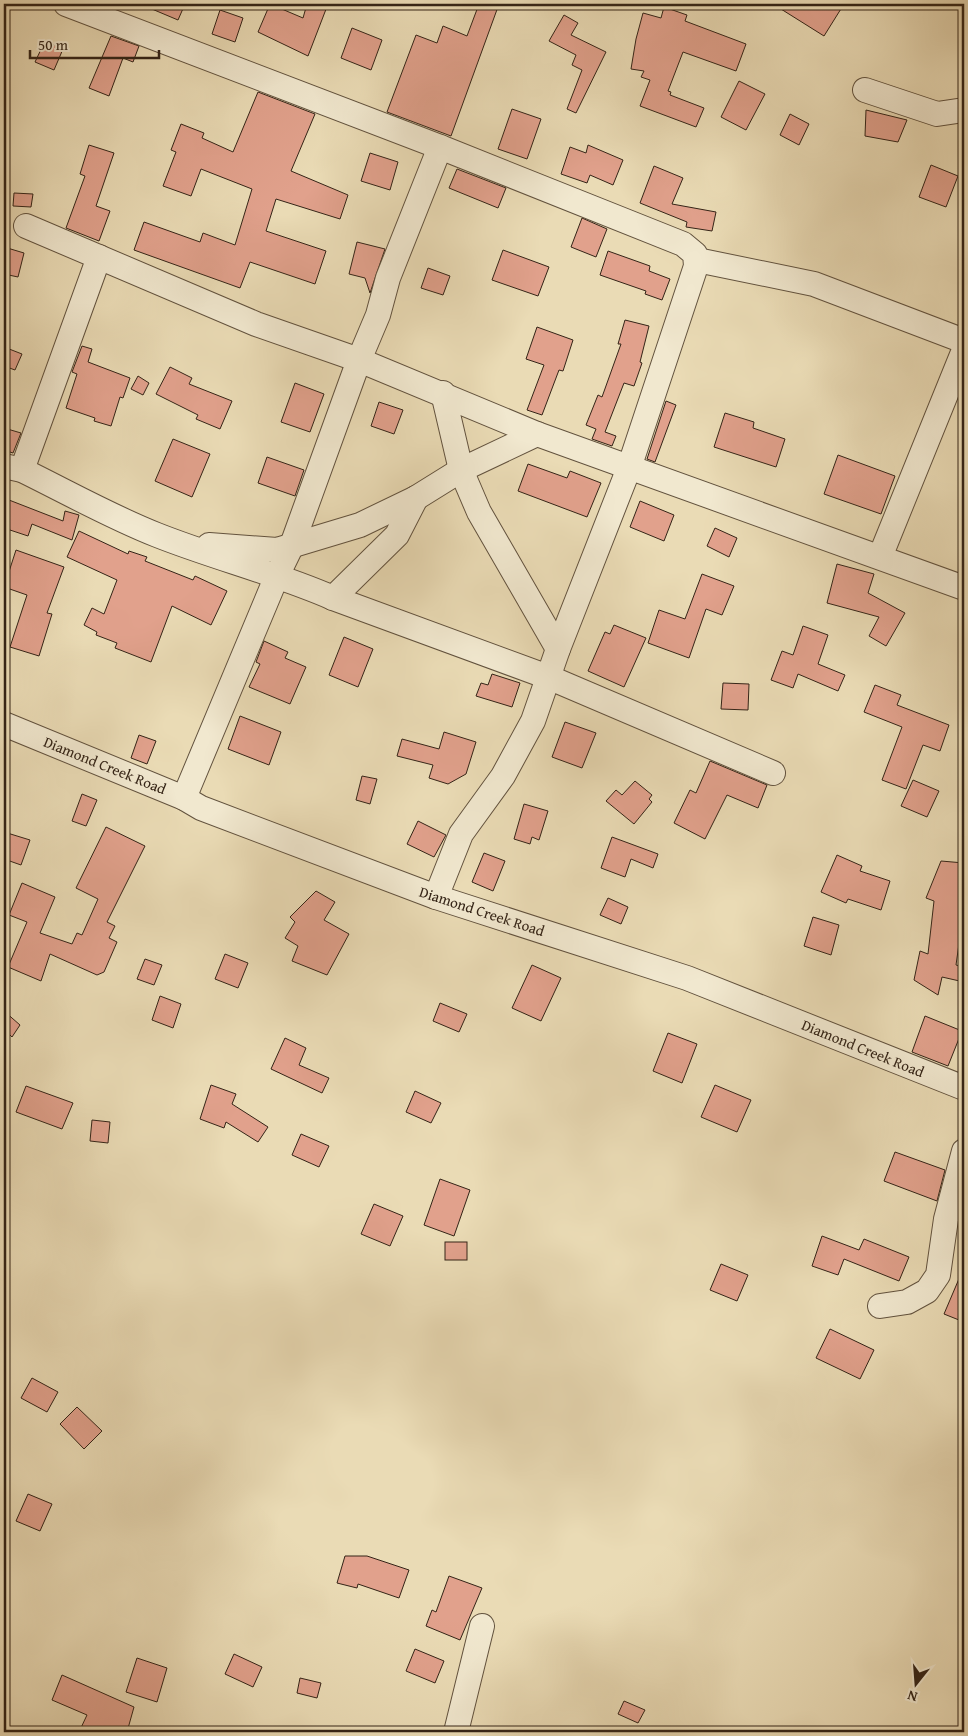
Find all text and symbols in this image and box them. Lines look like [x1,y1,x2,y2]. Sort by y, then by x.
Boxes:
scale bar [30,28,159,60]
text: 50 m [38,34,69,55]
street label: Diamond Creek Road [41,731,169,799]
street label: Diamond Creek Road [417,881,547,941]
street label: Diamond Creek Road [799,1014,927,1082]
north arrow [890,1658,940,1708]
text: N [904,1685,920,1707]

